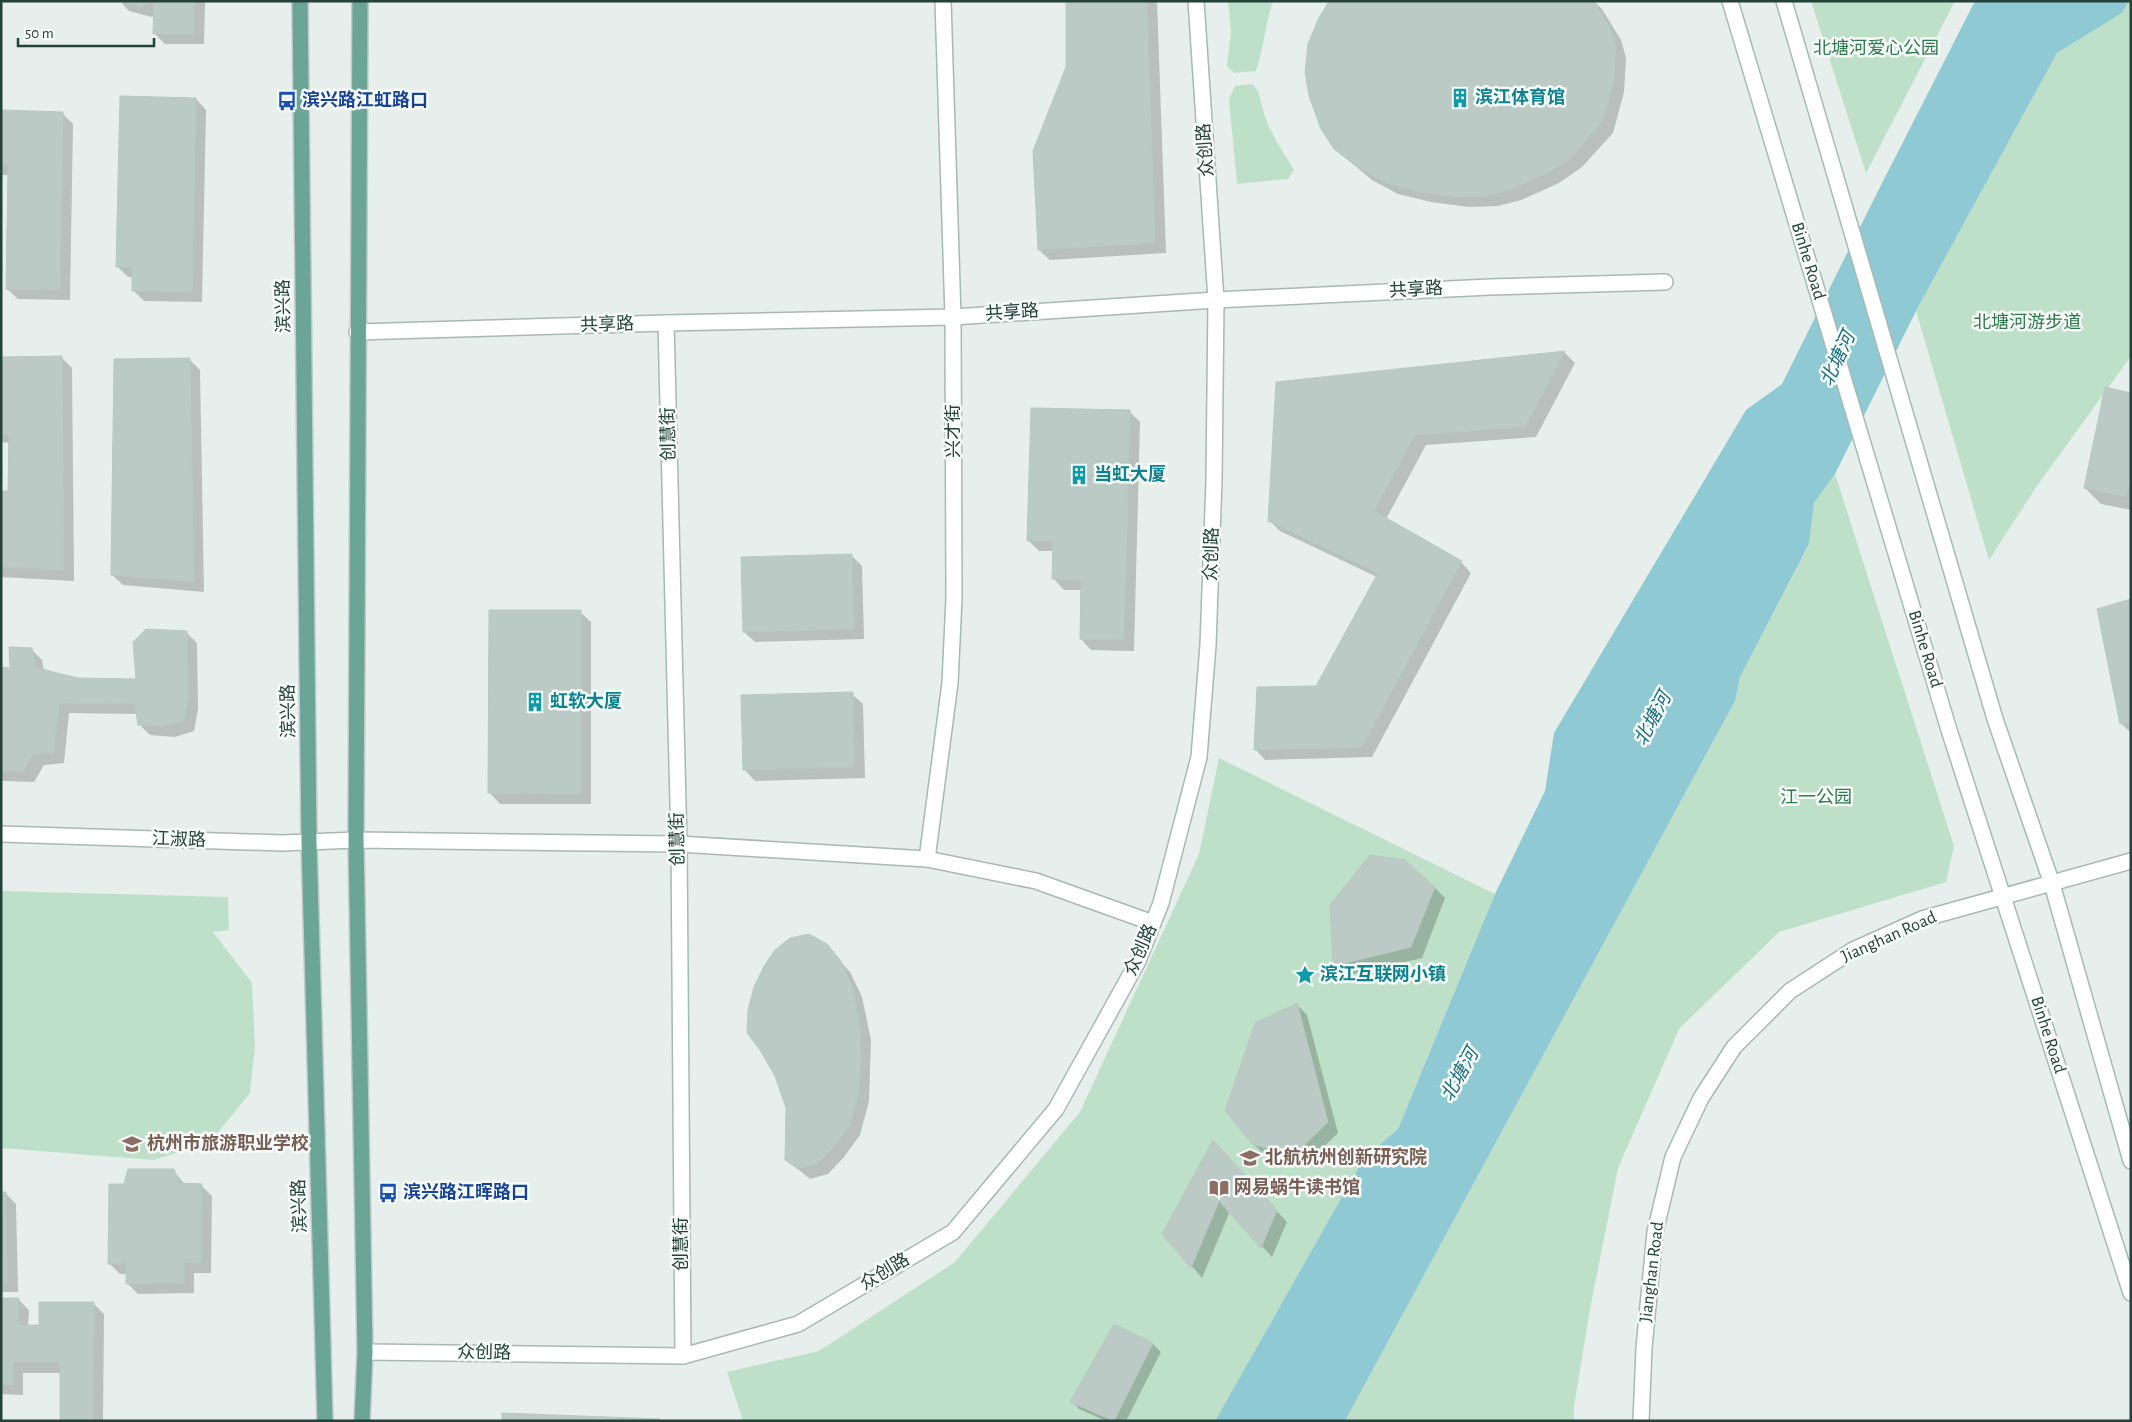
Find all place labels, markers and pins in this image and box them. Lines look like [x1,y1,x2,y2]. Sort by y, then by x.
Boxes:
building icon: 滨江体育馆 [1449,87,1471,109]
place label: 滨江体育馆 [1475,87,1565,107]
bus stop icon: 滨兴路江虹路口 [276,90,298,112]
place label: 滨兴路江虹路口 [302,90,428,110]
building icon: 当虹大厦 [1068,464,1090,486]
place label: 当虹大厦 [1094,465,1166,484]
building icon: 虹软大厦 [524,691,546,713]
place label: 虹软大厦 [550,691,622,711]
place icon: 滨江互联网小镇 [1294,964,1316,986]
place label: 滨江互联网小镇 [1320,964,1446,984]
school or university icon: 杭州市旅游职业学校 [121,1133,143,1155]
place label: 杭州市旅游职业学校 [147,1133,309,1153]
school or university icon: 北航杭州创新研究院 [1239,1147,1261,1169]
place label: 北航杭州创新研究院 [1265,1147,1427,1167]
library icon: 网易蜗牛读书馆 [1208,1177,1230,1199]
place label: 网易蜗牛读书馆 [1234,1177,1360,1197]
bus stop icon: 滨兴路江晖路口 [377,1182,399,1204]
place label: 滨兴路江晖路口 [403,1182,529,1202]

